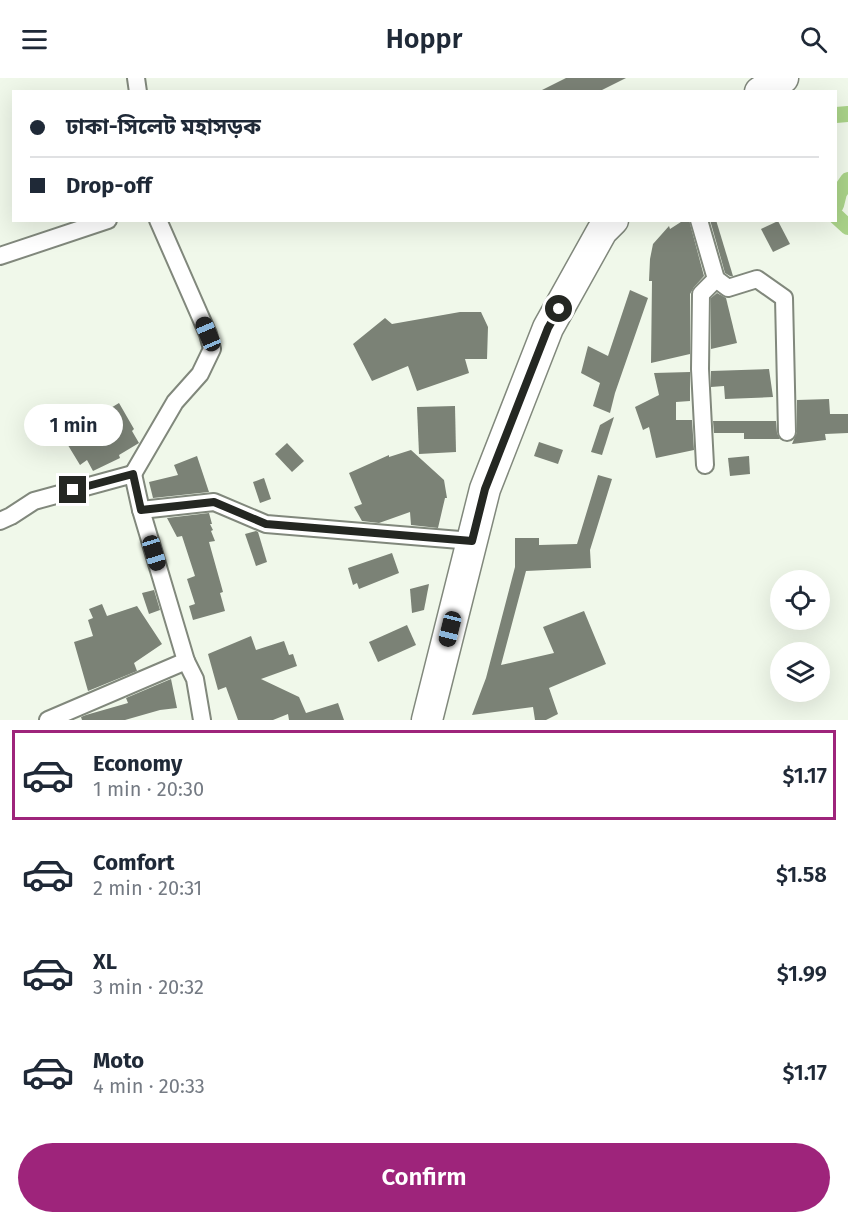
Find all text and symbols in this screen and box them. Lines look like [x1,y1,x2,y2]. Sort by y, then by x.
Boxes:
icon: menu [18,23,51,56]
text: Hoppr [386,23,462,55]
icon: search [797,23,830,56]
text: ঢাকা-সিলেট মহাসড়ক [66,113,261,140]
text: Drop-off [66,172,152,199]
route start [545,295,572,322]
car [193,314,223,354]
callout: 1 min [23,403,122,445]
text: 1 min [49,413,98,437]
route end [59,476,86,503]
car [140,533,168,573]
map controls [770,570,830,702]
button: locate [770,570,830,630]
car [437,609,463,649]
button: layers [770,642,830,702]
icon: car [21,748,75,802]
text: Economy [93,750,182,777]
text: $1.17 [782,762,827,789]
text: 1 min · 20:30 [93,777,204,801]
icon: car [21,847,75,901]
text: Comfort [93,849,174,876]
text: $1.58 [776,861,827,888]
text: 2 min · 20:31 [93,876,202,900]
icon: car [21,946,75,1000]
text: XL [93,948,117,975]
text: $1.99 [777,960,827,987]
text: 3 min · 20:32 [93,975,204,999]
icon: car [21,1045,75,1099]
text: Moto [93,1047,144,1074]
text: $1.17 [782,1059,827,1086]
text: 4 min · 20:33 [93,1074,205,1098]
button: Confirm [18,1143,830,1212]

